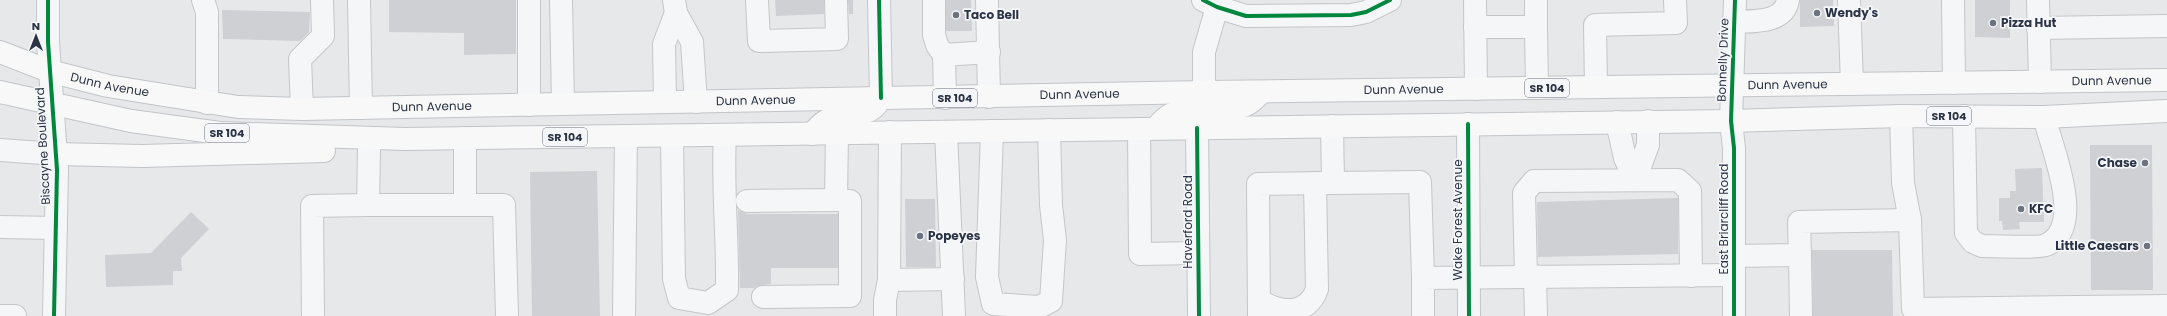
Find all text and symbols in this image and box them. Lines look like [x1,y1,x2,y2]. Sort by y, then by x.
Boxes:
place label: Wendy's [1825,4,1878,21]
place label: Taco Bell [964,6,1019,23]
marker: Wendy's [1812,8,1822,18]
marker: Taco Bell [951,10,961,20]
place label: Pizza Hut [2001,14,2056,31]
north arrow [16,16,56,56]
text: N [32,18,40,34]
street label: Bonnelly Drive [1713,18,1732,102]
marker: Pizza Hut [1988,18,1998,28]
street label: Dunn Avenue [69,68,150,101]
street label: Dunn Avenue [2072,71,2152,89]
street label: Dunn Avenue [1748,75,1828,93]
road number: SR 104 [1525,79,1569,97]
street label: Dunn Avenue [1364,80,1444,98]
street label: Dunn Avenue [1040,85,1120,103]
street label: Biscayne Boulevard [31,87,54,205]
road number: SR 104 [933,89,977,107]
street label: Dunn Avenue [716,91,796,109]
street label: Dunn Avenue [392,97,472,115]
road number: SR 104 [1927,107,1971,125]
road number: SR 104 [205,124,249,142]
road number: SR 104 [543,128,587,146]
place label: Chase [2098,154,2138,171]
marker: Chase [2140,158,2150,168]
street label: Wake Forest Avenue [1449,159,1466,281]
street label: East Briarcliff Road [1715,164,1732,274]
street label: Haverford Road [1179,175,1196,269]
place label: KFC [2029,200,2053,217]
marker: KFC [2016,204,2026,214]
place label: Popeyes [928,227,981,244]
marker: Popeyes [915,231,925,241]
place label: Little Caesars [2055,237,2139,254]
marker: Little Caesars [2142,241,2152,251]

